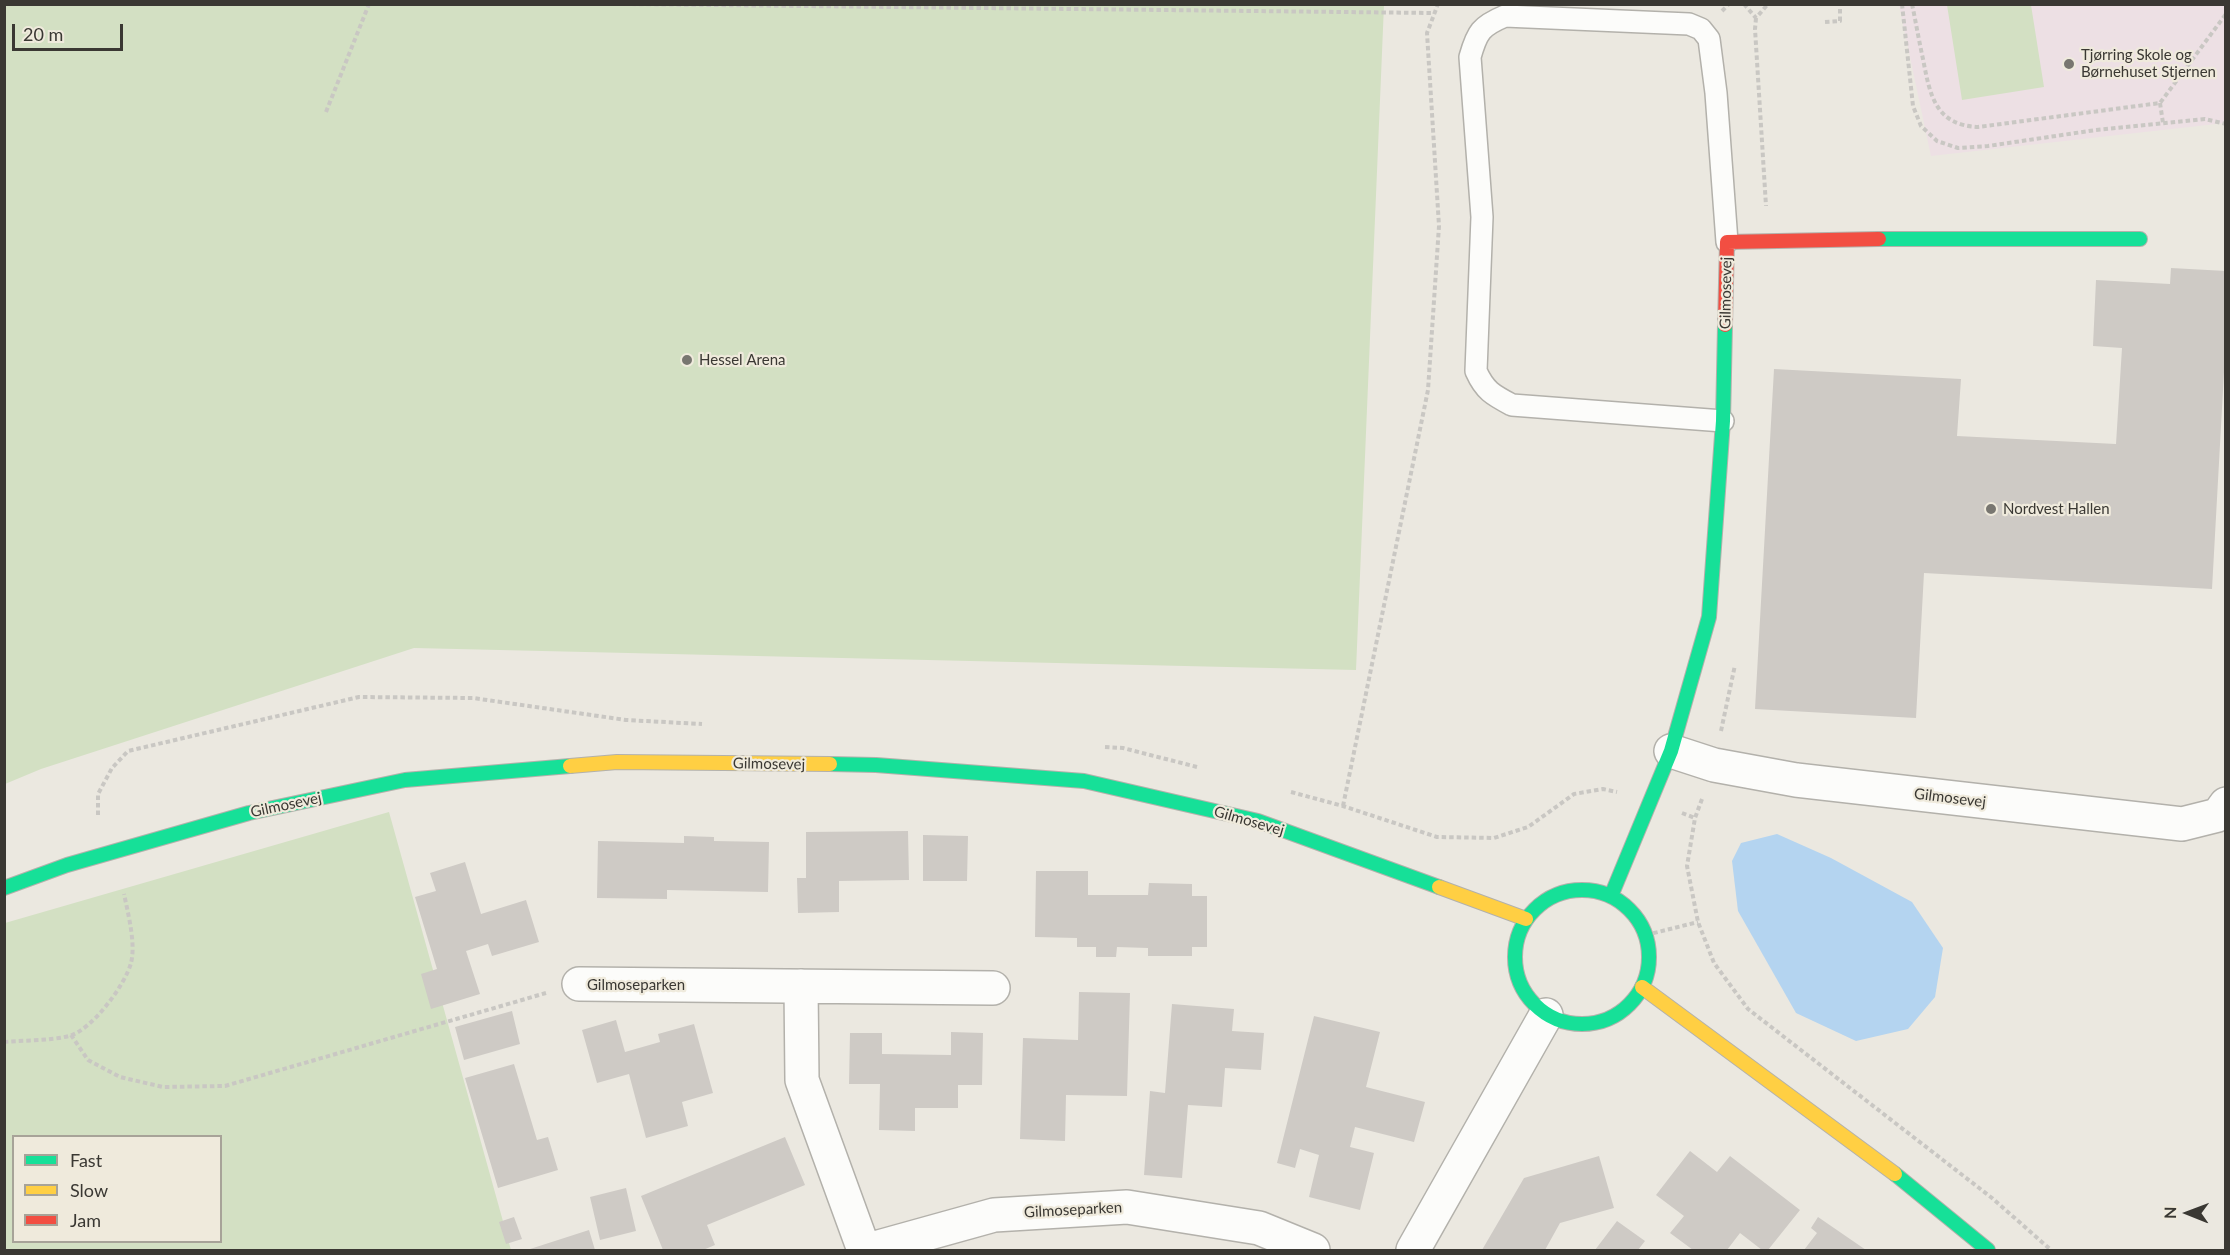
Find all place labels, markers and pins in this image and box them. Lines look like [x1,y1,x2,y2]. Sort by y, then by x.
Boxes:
place label: Tjørring Skole og Børnehuset Stjernen [2081,46,2216,81]
marker: Tjørring Skole og Børnehuset Stjernen [2062,57,2076,71]
place label: Hessel Arena [699,351,785,369]
marker: Hessel Arena [680,353,694,367]
place label: Nordvest Hallen [2003,500,2110,518]
marker: Nordvest Hallen [1984,502,1998,516]

